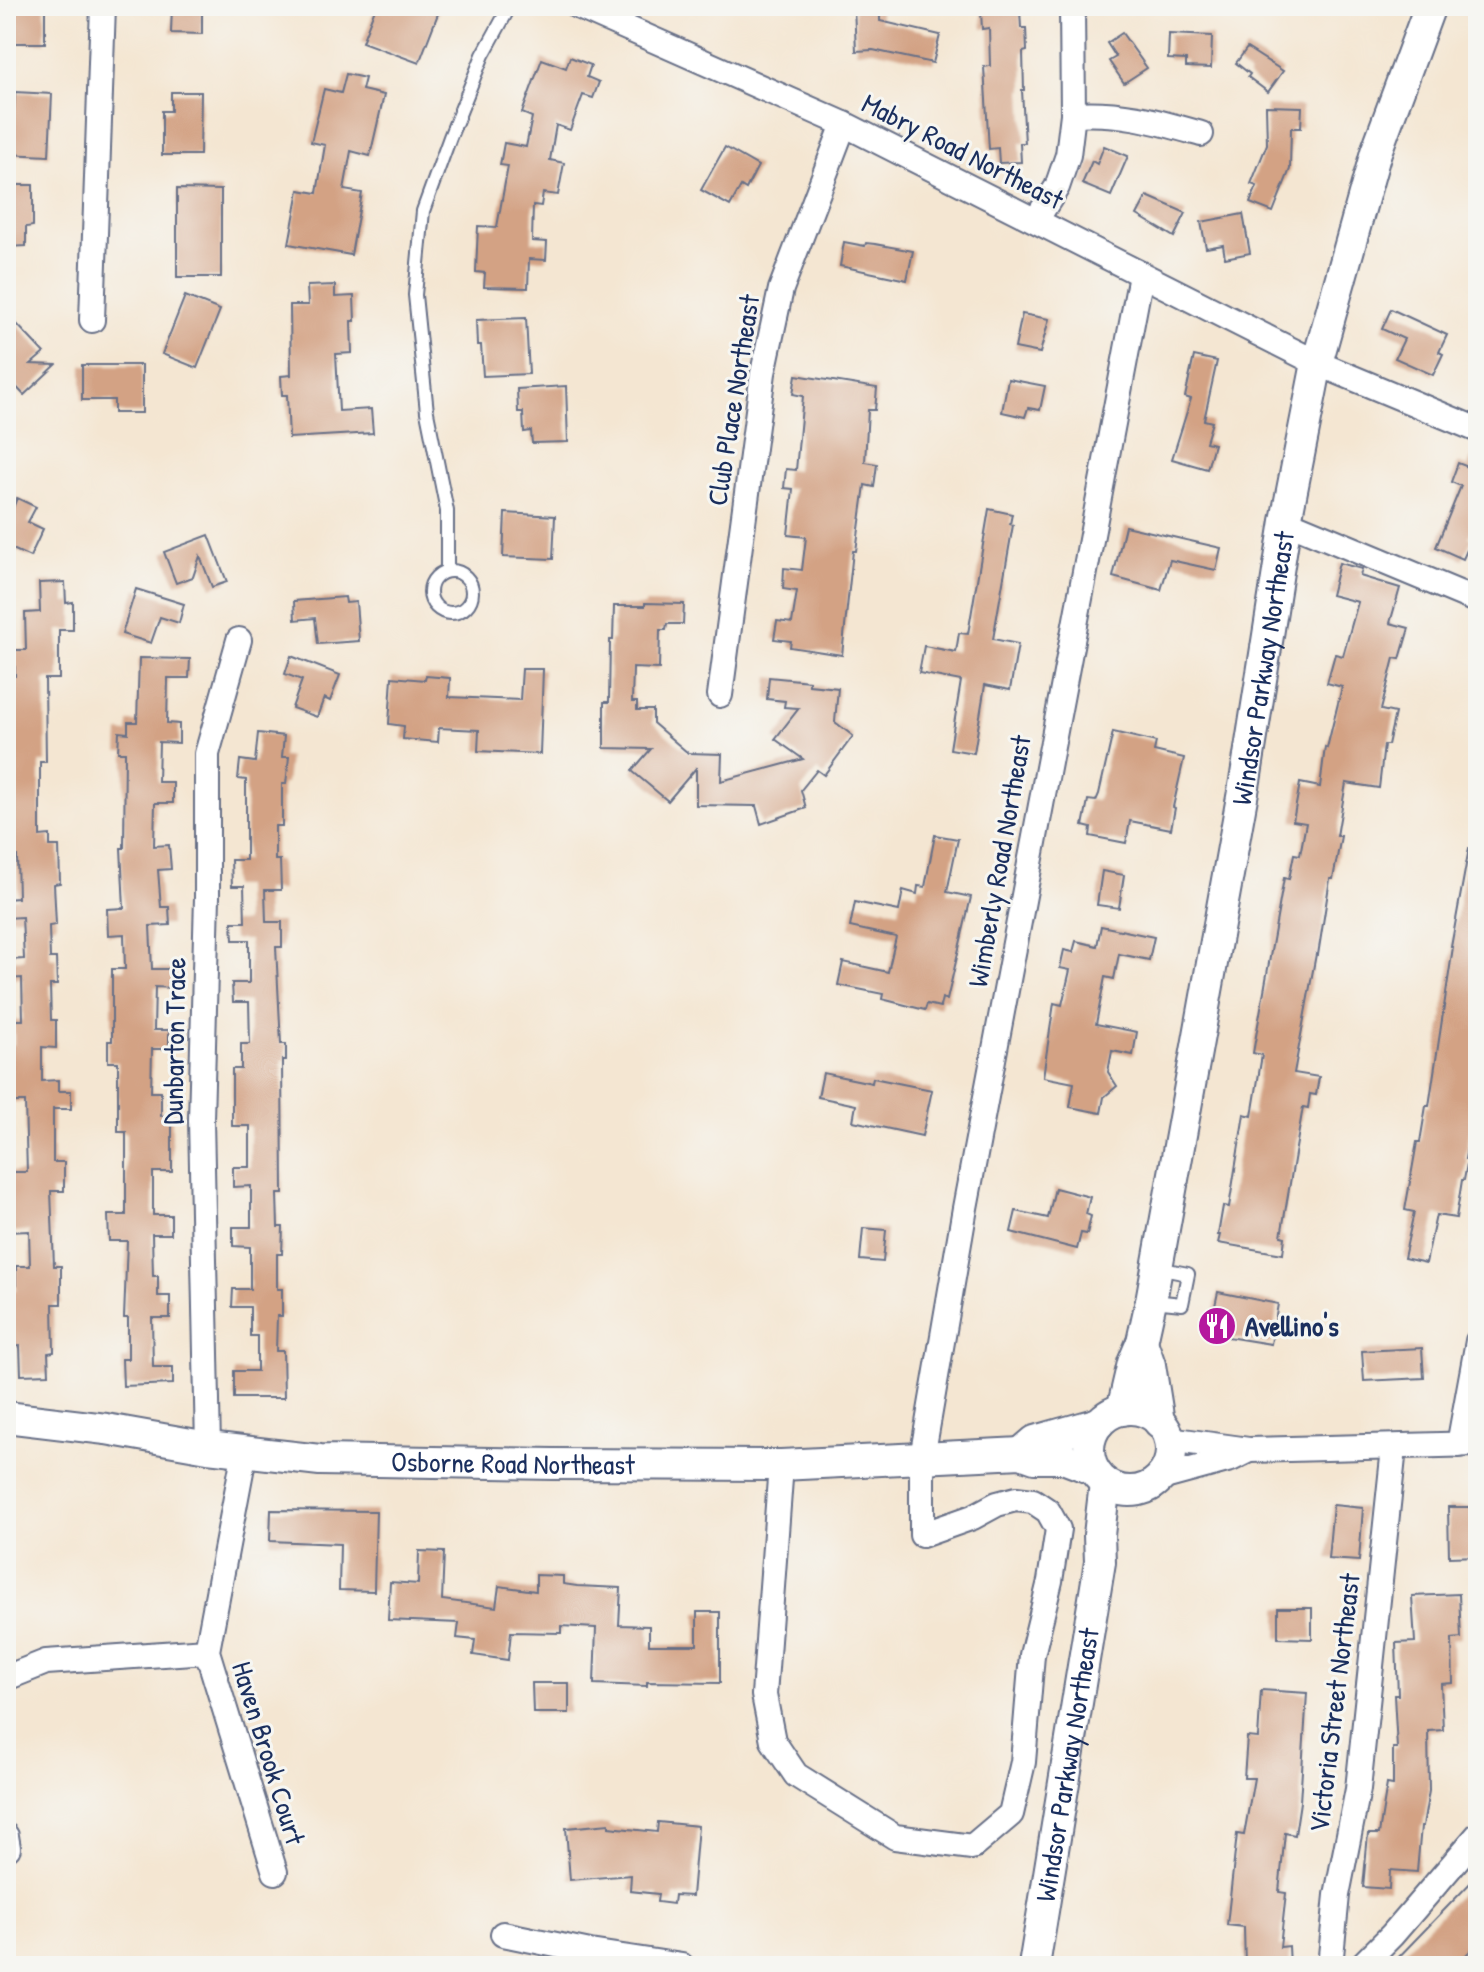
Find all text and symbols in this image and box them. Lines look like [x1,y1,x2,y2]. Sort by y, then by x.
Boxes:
street label: Mabry Road Northeast [856,84,1071,218]
street label: Club Place Northeast [698,291,768,508]
street label: Windsor Parkway Northeast [1222,528,1303,808]
street label: Wimberly Road Northeast [958,732,1040,990]
street label: Dunbarton Trace [154,957,194,1125]
restaurant icon: Avellino's [1196,1305,1238,1347]
place label: Avellino's [1245,1307,1339,1345]
street label: Osborne Road Northeast [391,1442,635,1483]
street label: Victoria Street Northeast [1299,1571,1369,1835]
street label: Windsor Parkway Northeast [1026,1625,1108,1904]
street label: Haven Brook Court [223,1657,315,1849]

